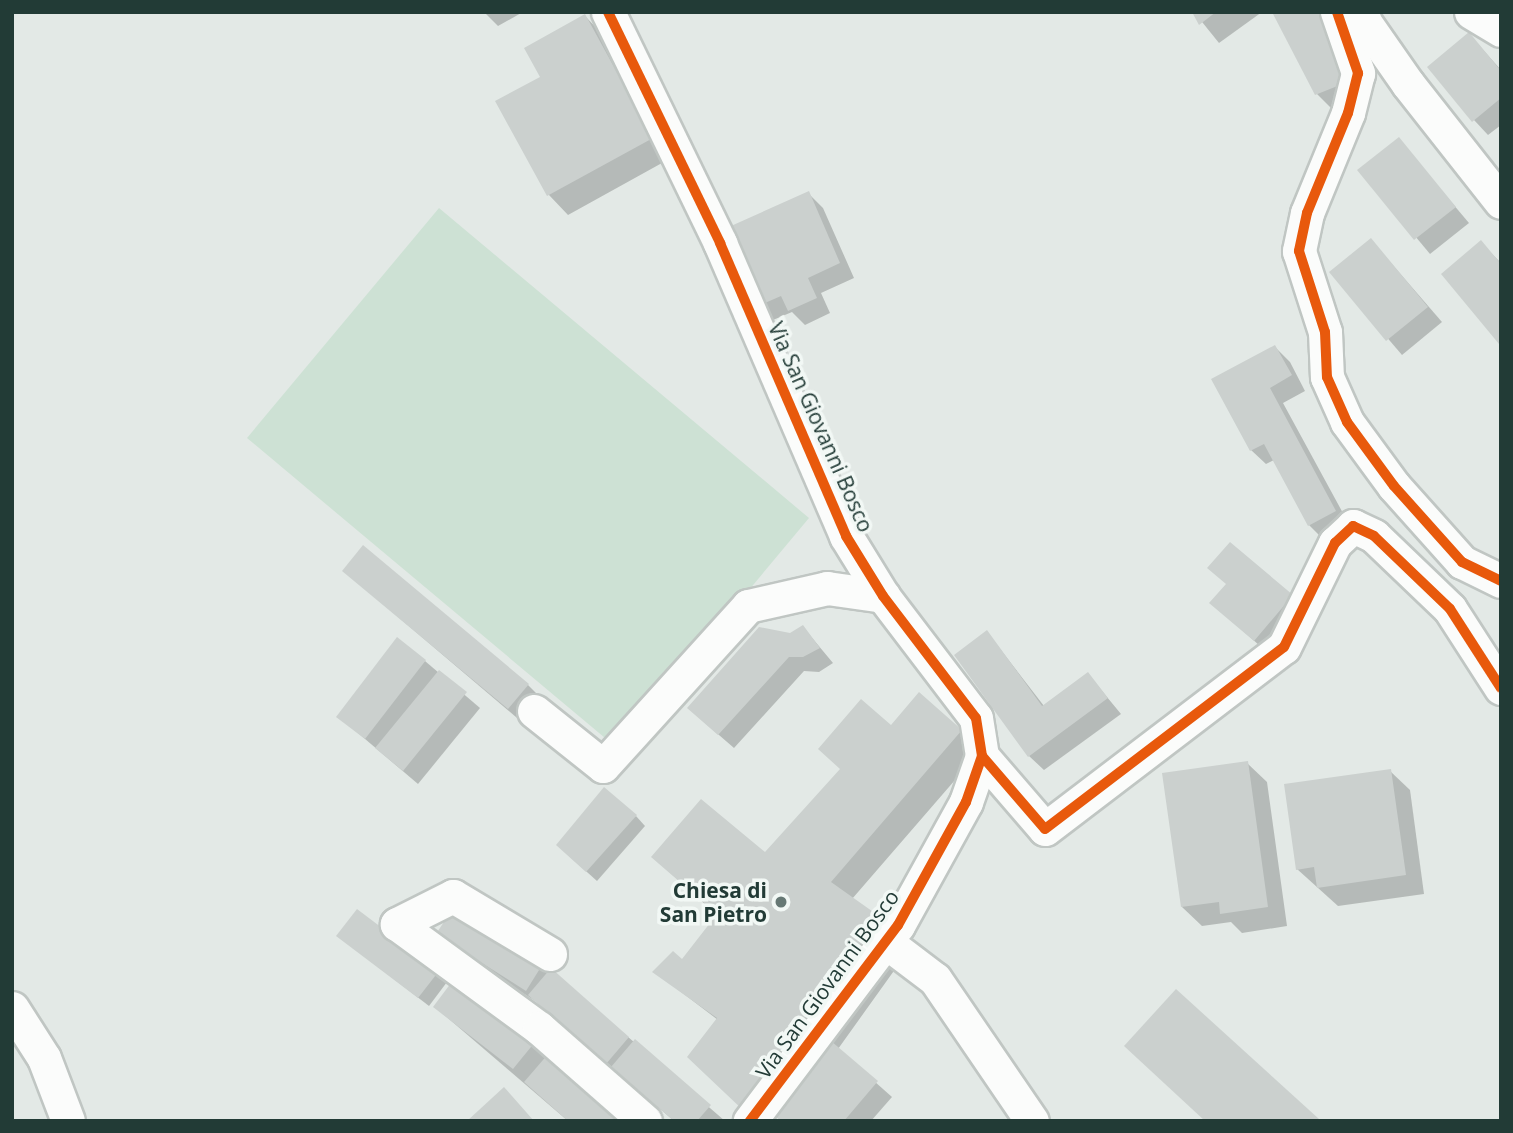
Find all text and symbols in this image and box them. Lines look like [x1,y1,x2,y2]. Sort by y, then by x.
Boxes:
street label: Via San Giovanni Bosco [763,318,879,536]
place label: Chiesa di San Pietro [660,877,767,927]
street label: Via San Giovanni Bosco [750,885,904,1083]
marker: Chiesa di San Pietro [773,894,789,910]

